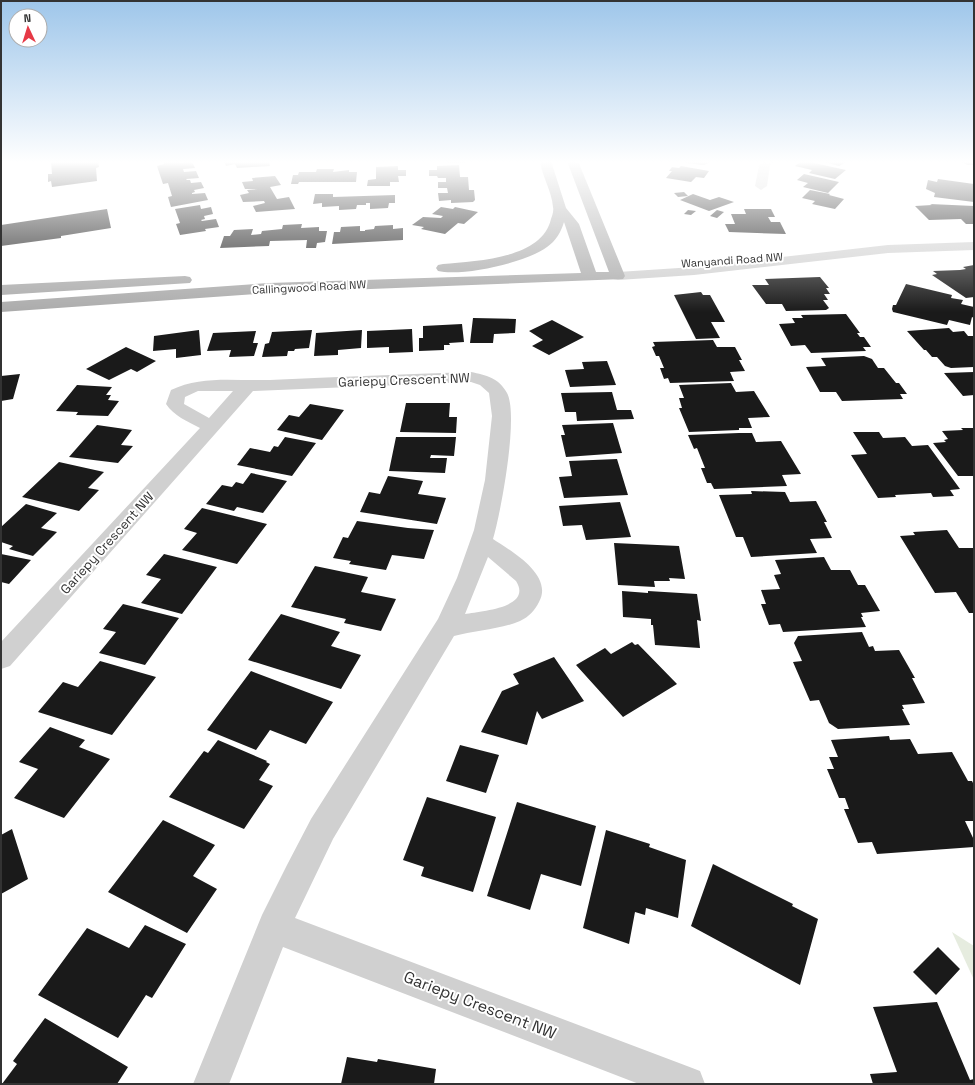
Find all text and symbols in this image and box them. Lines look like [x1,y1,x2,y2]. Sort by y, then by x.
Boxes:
north arrow [8,8,48,48]
text: N [23,11,31,25]
street label: Wanyandi Road NW [681,249,784,271]
street label: Callingwood Road NW [252,277,367,297]
street label: Gariepy Crescent NW [338,369,470,391]
street label: Gariepy Crescent NW [57,488,157,598]
street label: Gariepy Crescent NW [401,966,559,1044]

